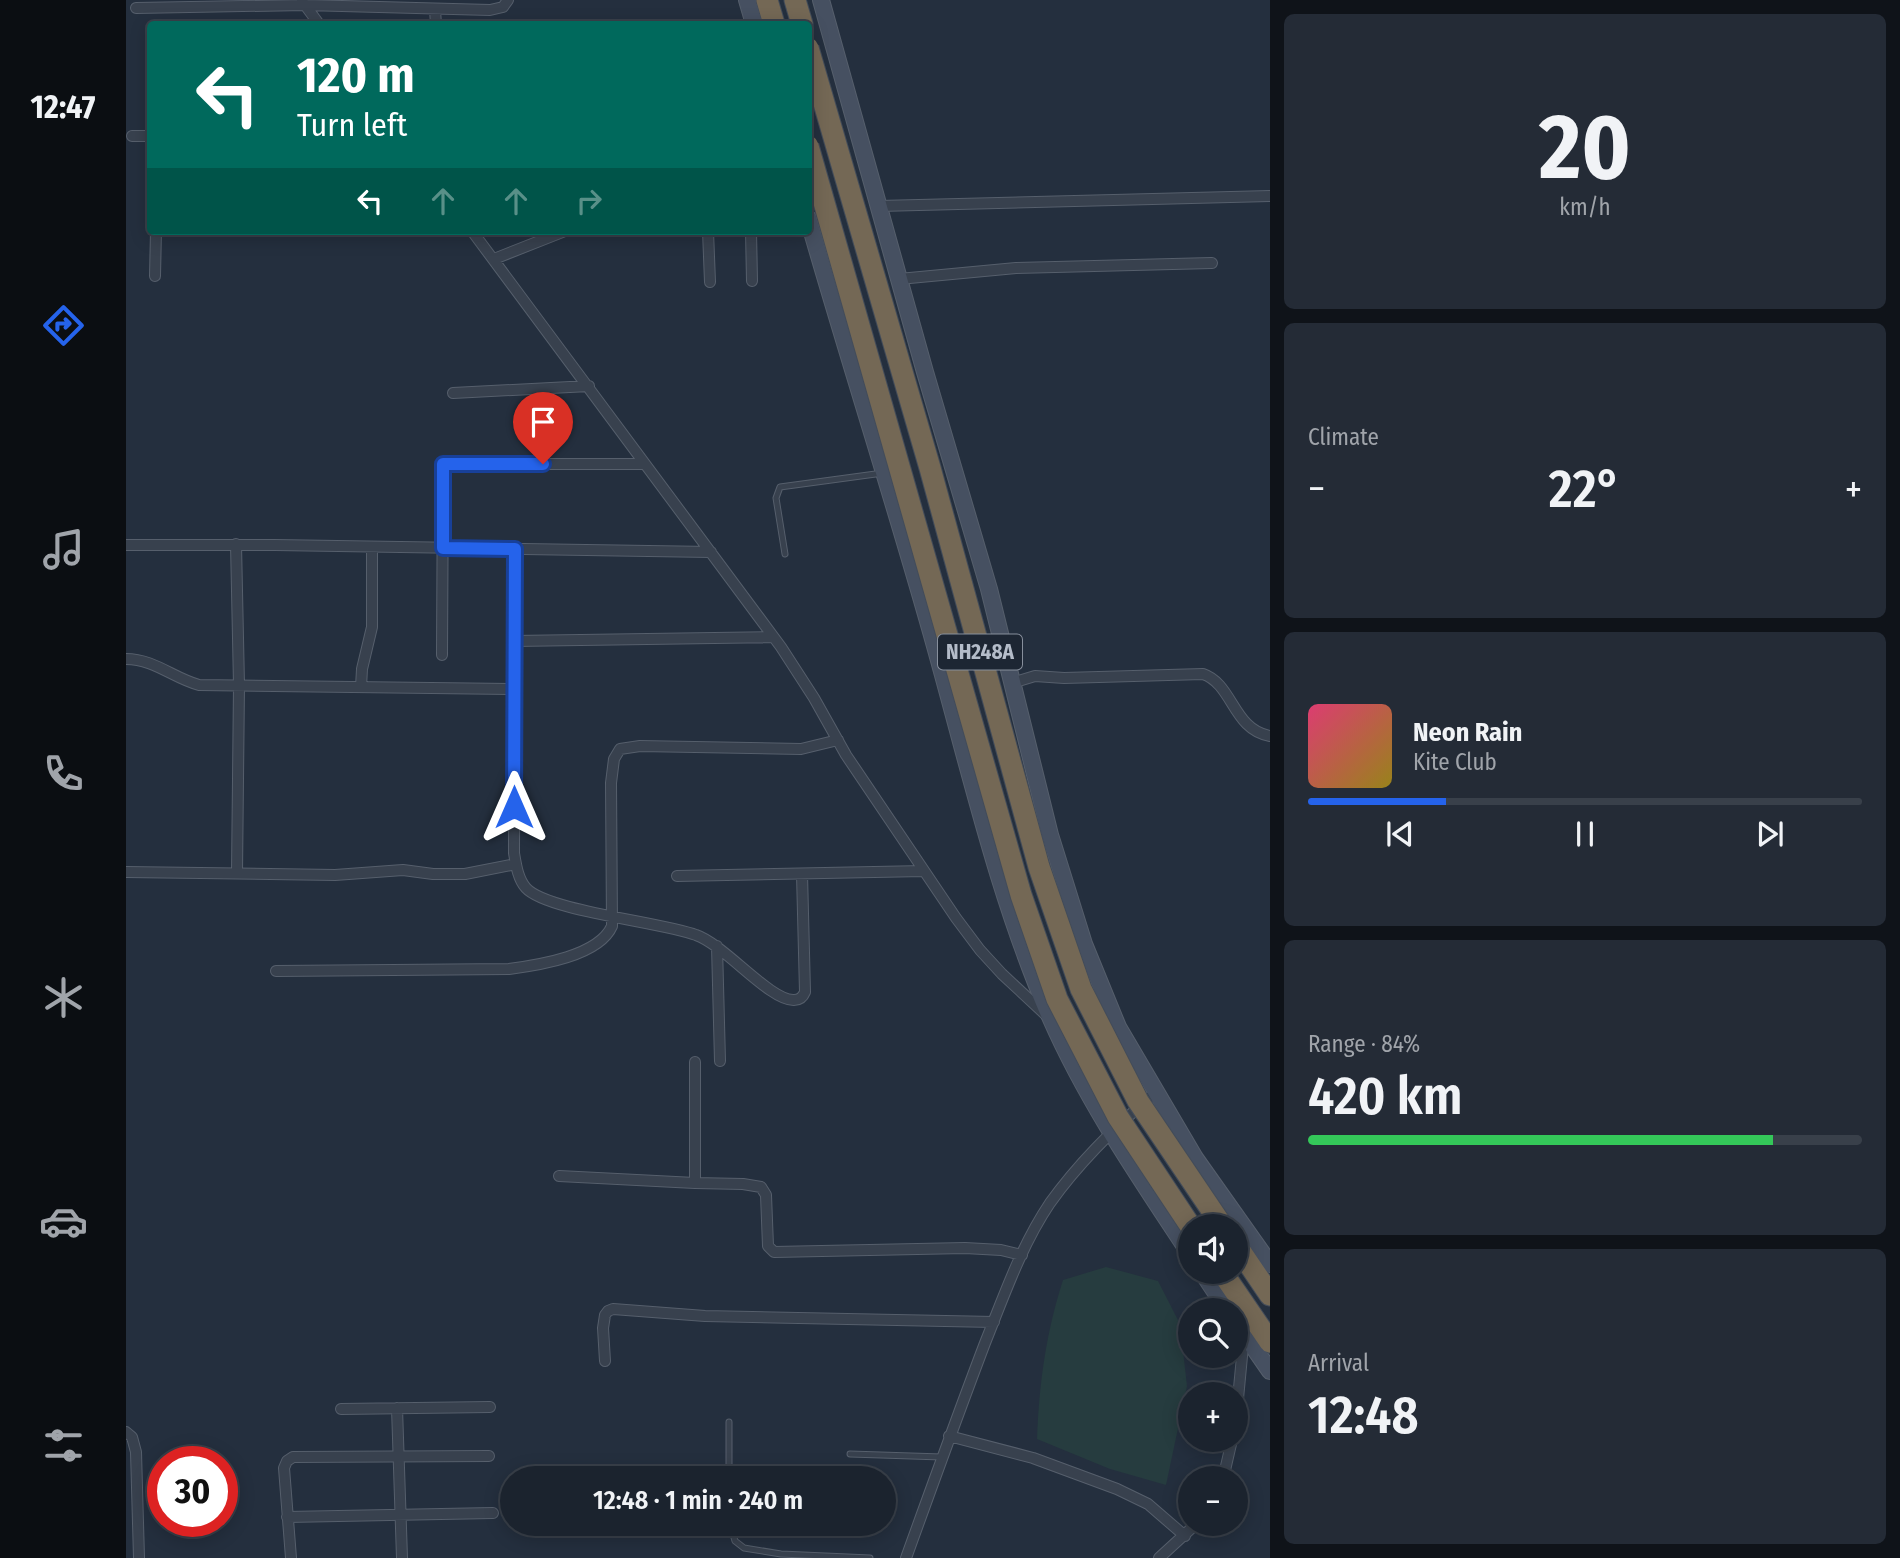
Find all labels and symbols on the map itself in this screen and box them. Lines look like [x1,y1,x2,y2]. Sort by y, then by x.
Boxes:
pin [513,392,573,464]
road number: NH248A [938,634,1022,670]
position arrow [477,770,551,844]
speed limit sign: 30 [147,1446,238,1537]

